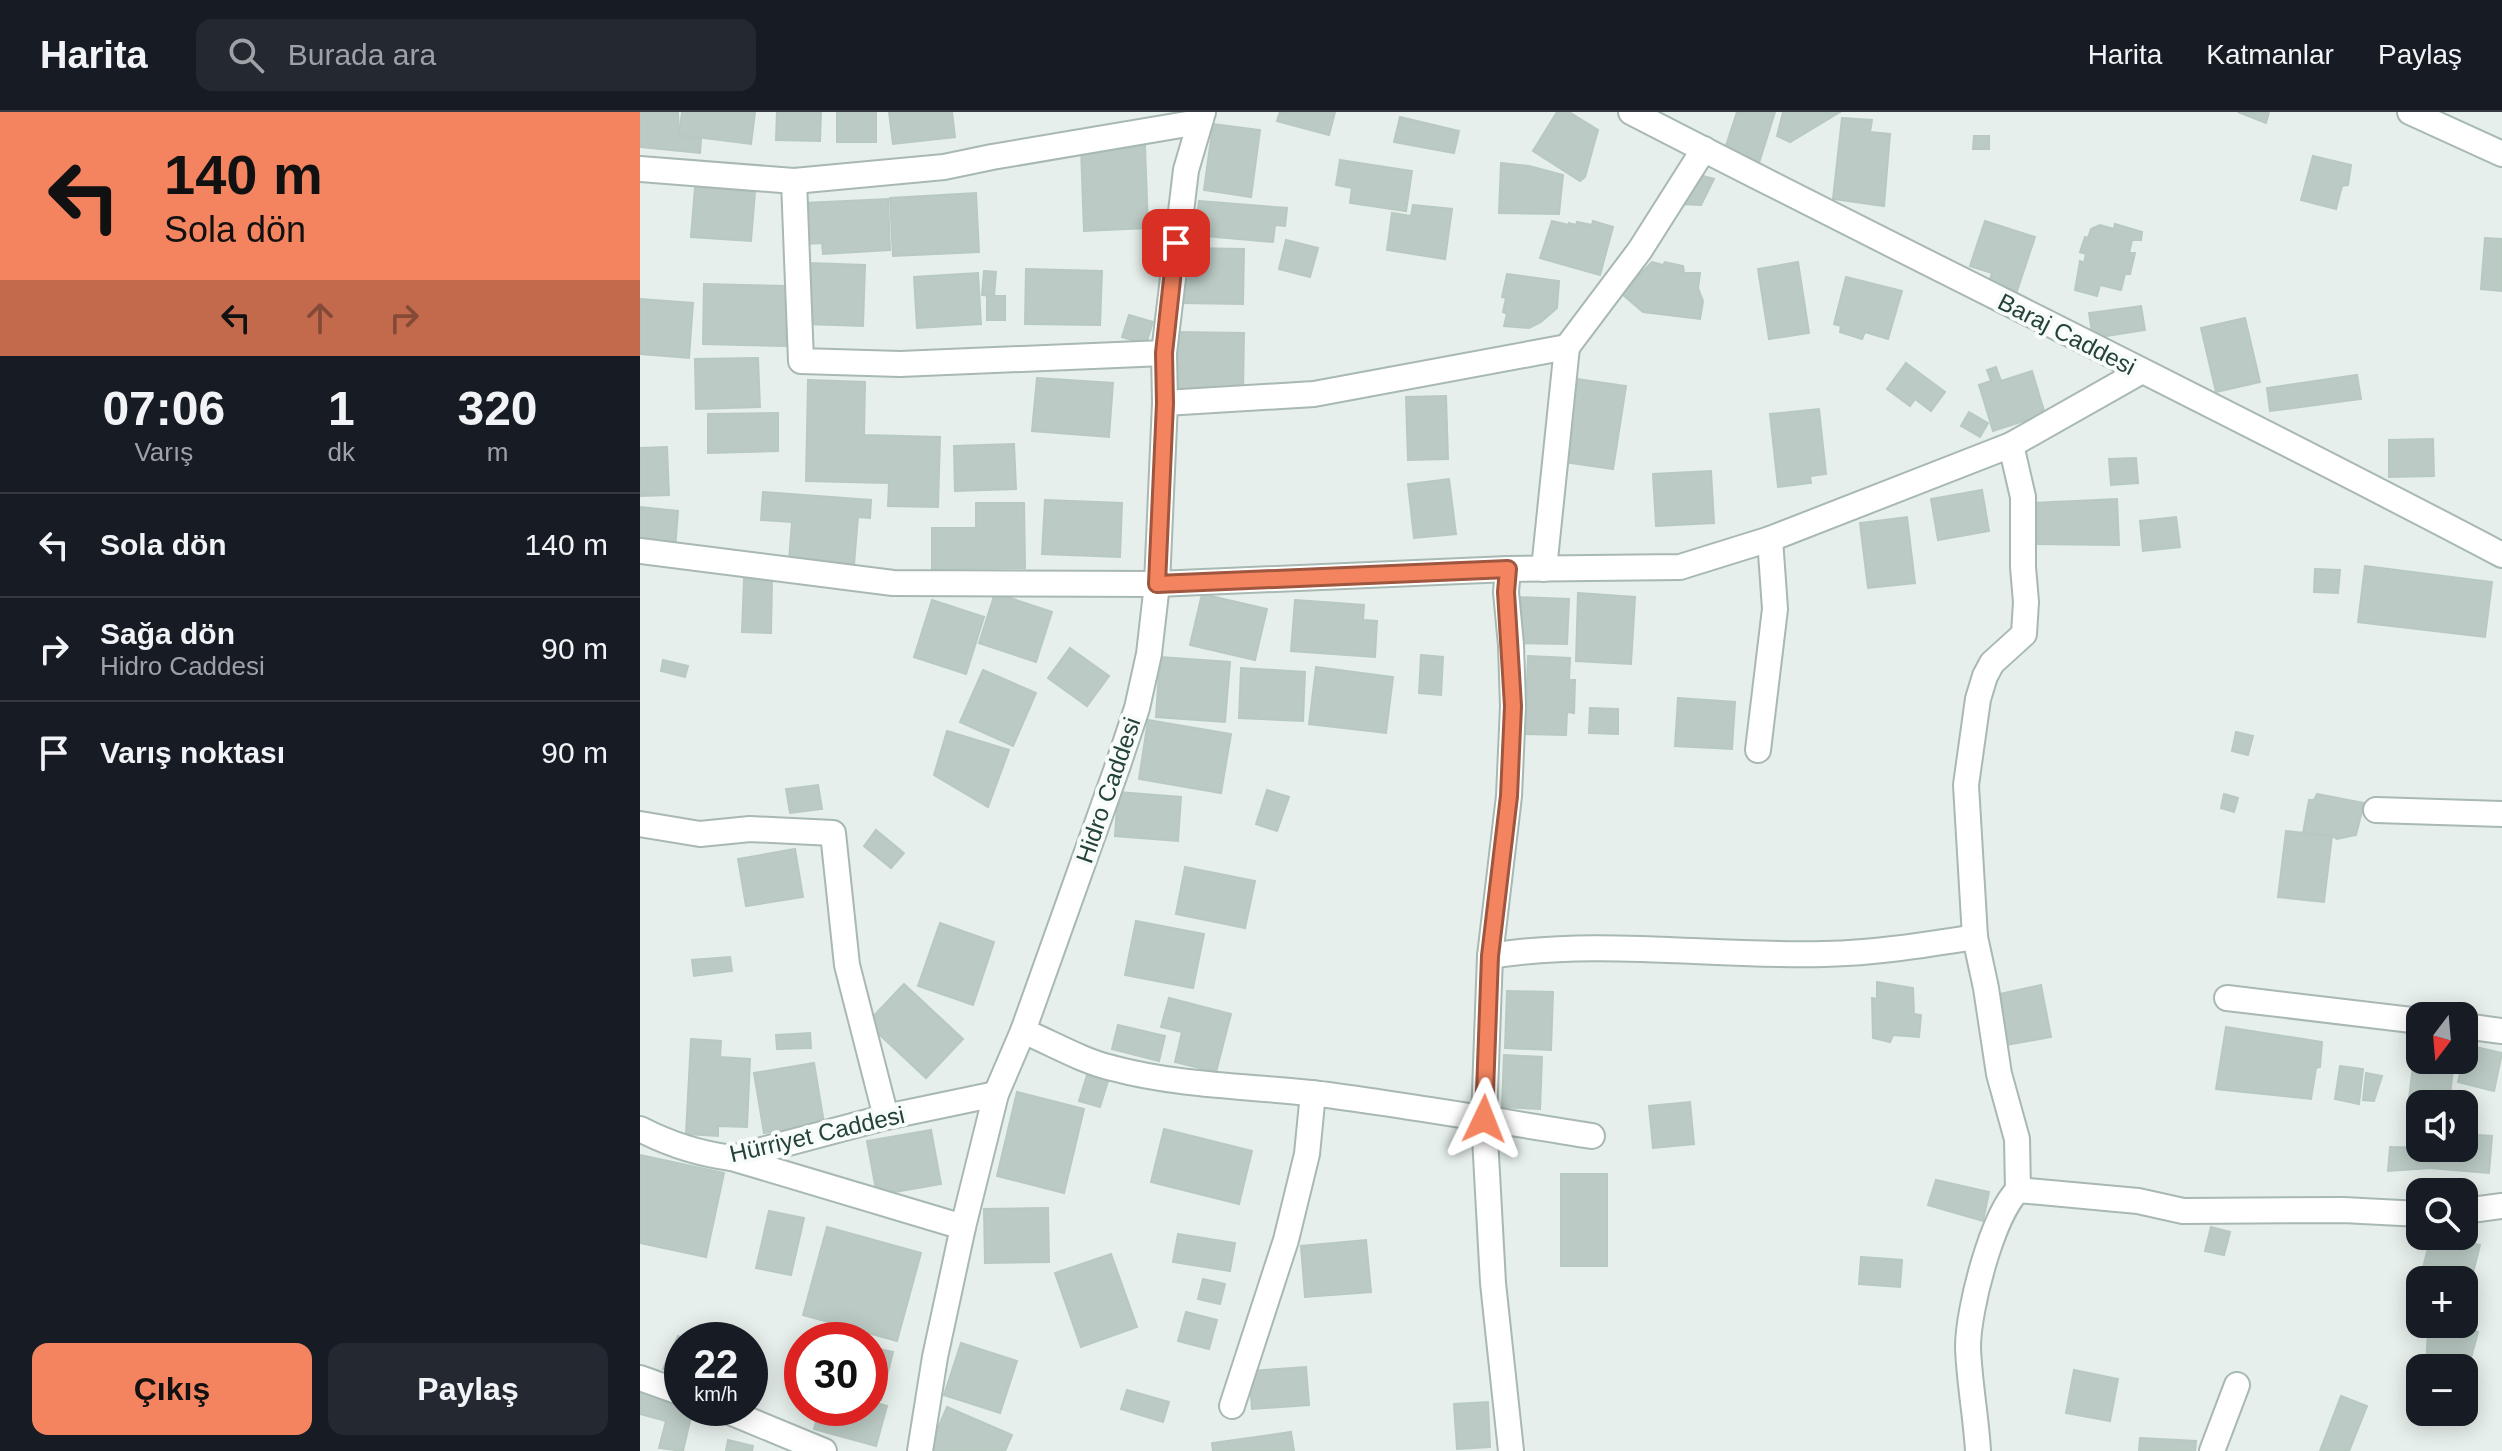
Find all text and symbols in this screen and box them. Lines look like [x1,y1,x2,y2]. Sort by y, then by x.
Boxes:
search box [196,19,756,91]
icon: search [224,33,268,77]
text: Harita [40,34,148,76]
text: Burada ara [288,38,436,71]
text: Harita [2088,39,2162,70]
text: Katmanlar [2206,39,2334,70]
text: Paylaş [2378,39,2462,70]
text: 140 m [164,143,323,206]
icon: left [32,144,136,248]
text: Sola dön [164,209,306,250]
pin [1142,209,1210,277]
icon: arrive [1154,221,1198,265]
street label: Baraj Caddesi [1994,288,2140,380]
icon: left [214,296,258,340]
icon: ahead [298,296,342,340]
icon: right [382,296,426,340]
text: 07:06 [102,382,225,435]
text: 1 [328,382,355,435]
text: 320 [457,382,538,435]
text: Varış [134,437,193,467]
text: dk [328,437,355,467]
text: m [487,437,508,467]
icon: left [32,523,76,567]
text: Sola dön [100,528,227,561]
text: 140 m [525,528,608,561]
text: Sağa dön [100,617,235,650]
icon: right [32,627,76,671]
text: 90 m [541,632,608,665]
text: Hidro Caddesi [100,651,265,681]
street label: Hidro Caddesi [1070,714,1146,866]
icon: arrive [32,731,76,775]
text: Varış noktası [100,736,285,769]
text: 90 m [541,736,608,769]
north arrow [2406,1002,2478,1074]
map controls [2406,1002,2478,1426]
position arrow [1442,1077,1526,1161]
button: sound [2406,1090,2478,1162]
street label: Hürriyet Caddesi [727,1101,907,1167]
button: search [2406,1178,2478,1250]
button: + [2406,1266,2478,1338]
speed limit sign: 30 [784,1322,888,1426]
text: 22 [694,1342,738,1386]
button: Çıkış [32,1343,312,1435]
button: Paylaş [328,1343,608,1435]
button: − [2406,1354,2478,1426]
text: km/h [694,1383,738,1405]

